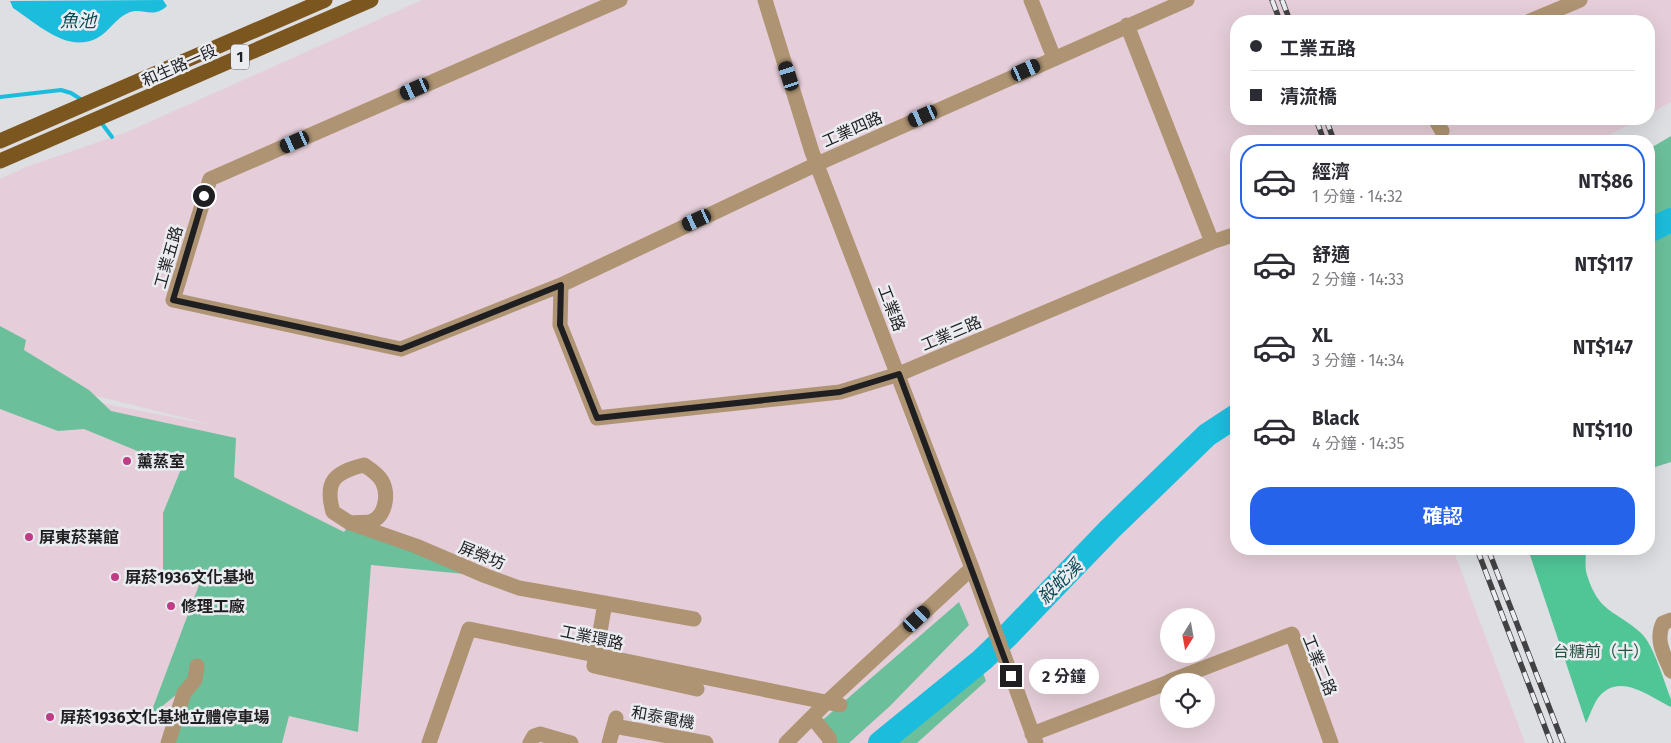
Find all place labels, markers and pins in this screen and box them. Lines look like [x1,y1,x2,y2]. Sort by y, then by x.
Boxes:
place label: 薰蒸室 [137,452,185,471]
marker: 薰蒸室 [121,455,133,467]
place label: 屏東菸葉館 [39,528,119,547]
marker: 屏東菸葉館 [23,531,35,543]
place label: 屏菸1936文化基地 [125,568,254,587]
marker: 屏菸1936文化基地 [109,571,121,583]
place label: 修理工廠 [181,597,245,616]
marker: 修理工廠 [165,600,177,612]
place label: 屏菸1936文化基地立體停車場 [60,708,269,727]
marker: 屏菸1936文化基地立體停車場 [44,711,56,723]

